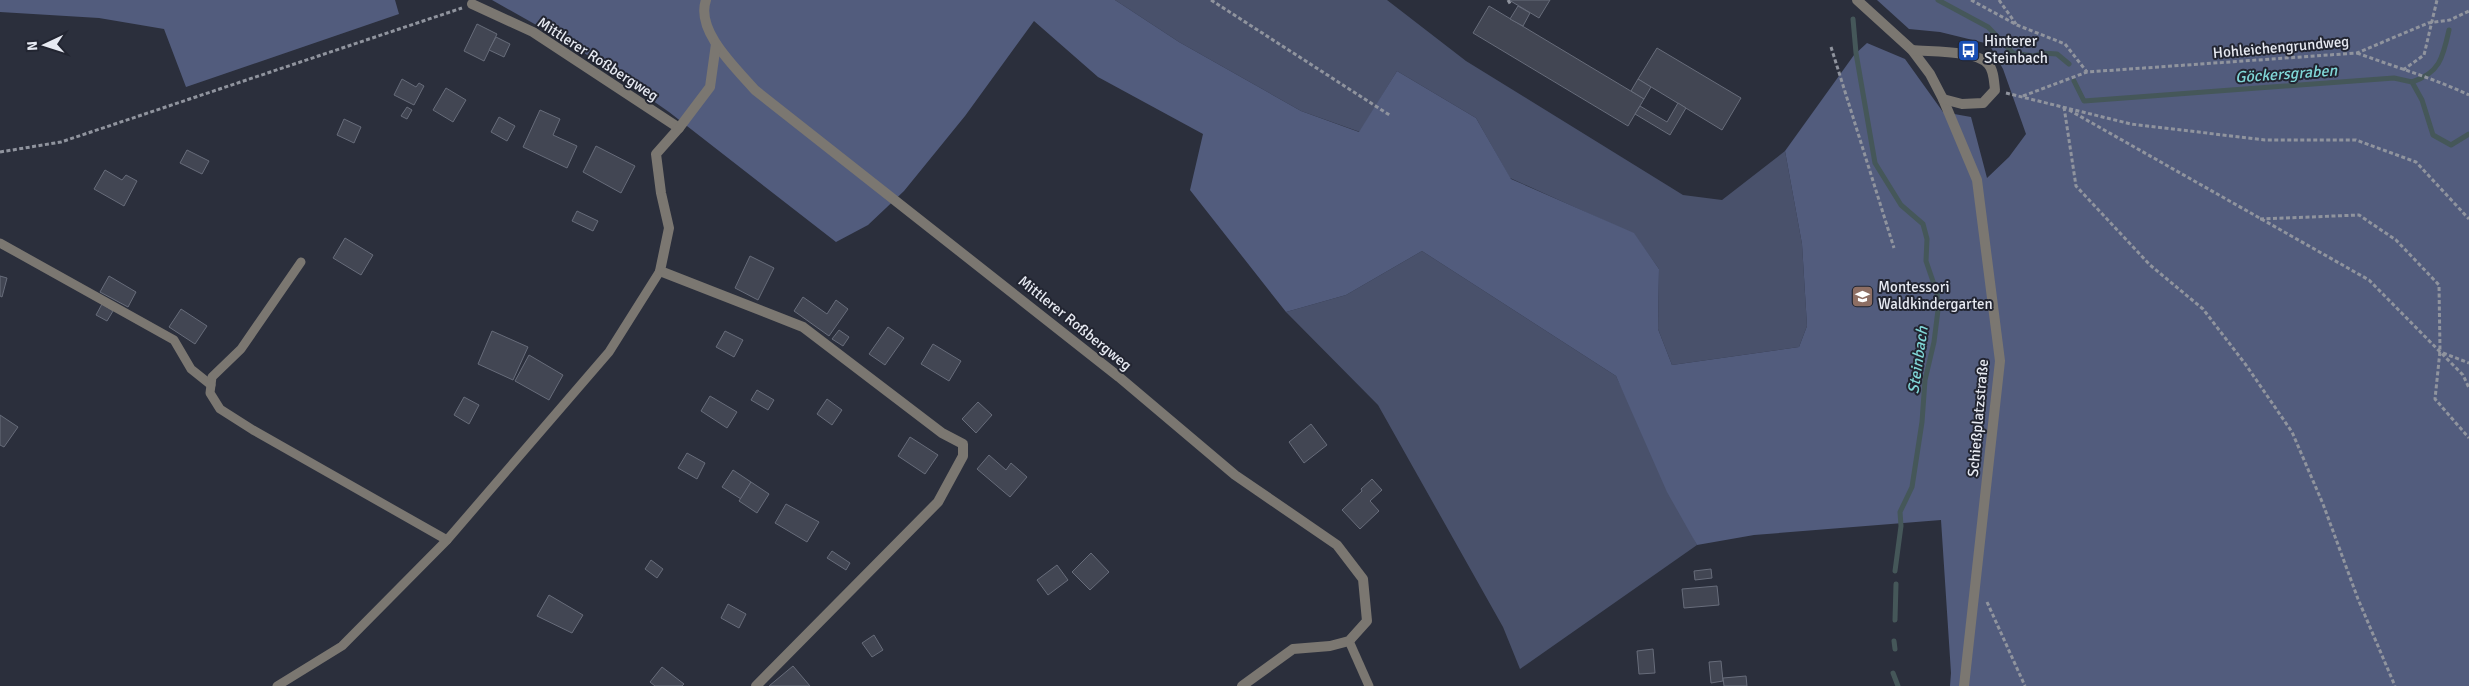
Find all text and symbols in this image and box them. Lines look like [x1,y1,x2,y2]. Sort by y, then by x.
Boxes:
street label: Mittlerer Roßbergweg [534,13,662,105]
north arrow [20,20,70,70]
place label: Hinterer Steinbach [1984,32,2048,67]
street label: Hohleichengrundweg [2212,32,2350,62]
bus stop icon: Hinterer Steinbach [1956,38,1980,62]
text: N [24,40,41,51]
water label: Göckersgraben [2234,60,2339,88]
street label: Mittlerer Roßbergweg [1015,272,1135,374]
place label: Montessori Waldkindergarten [1878,278,1993,313]
school or university icon: Montessori Waldkindergarten [1850,284,1874,308]
water label: Steinbach [1903,324,1933,395]
street label: Schießplatzstraße [1964,358,1992,478]

